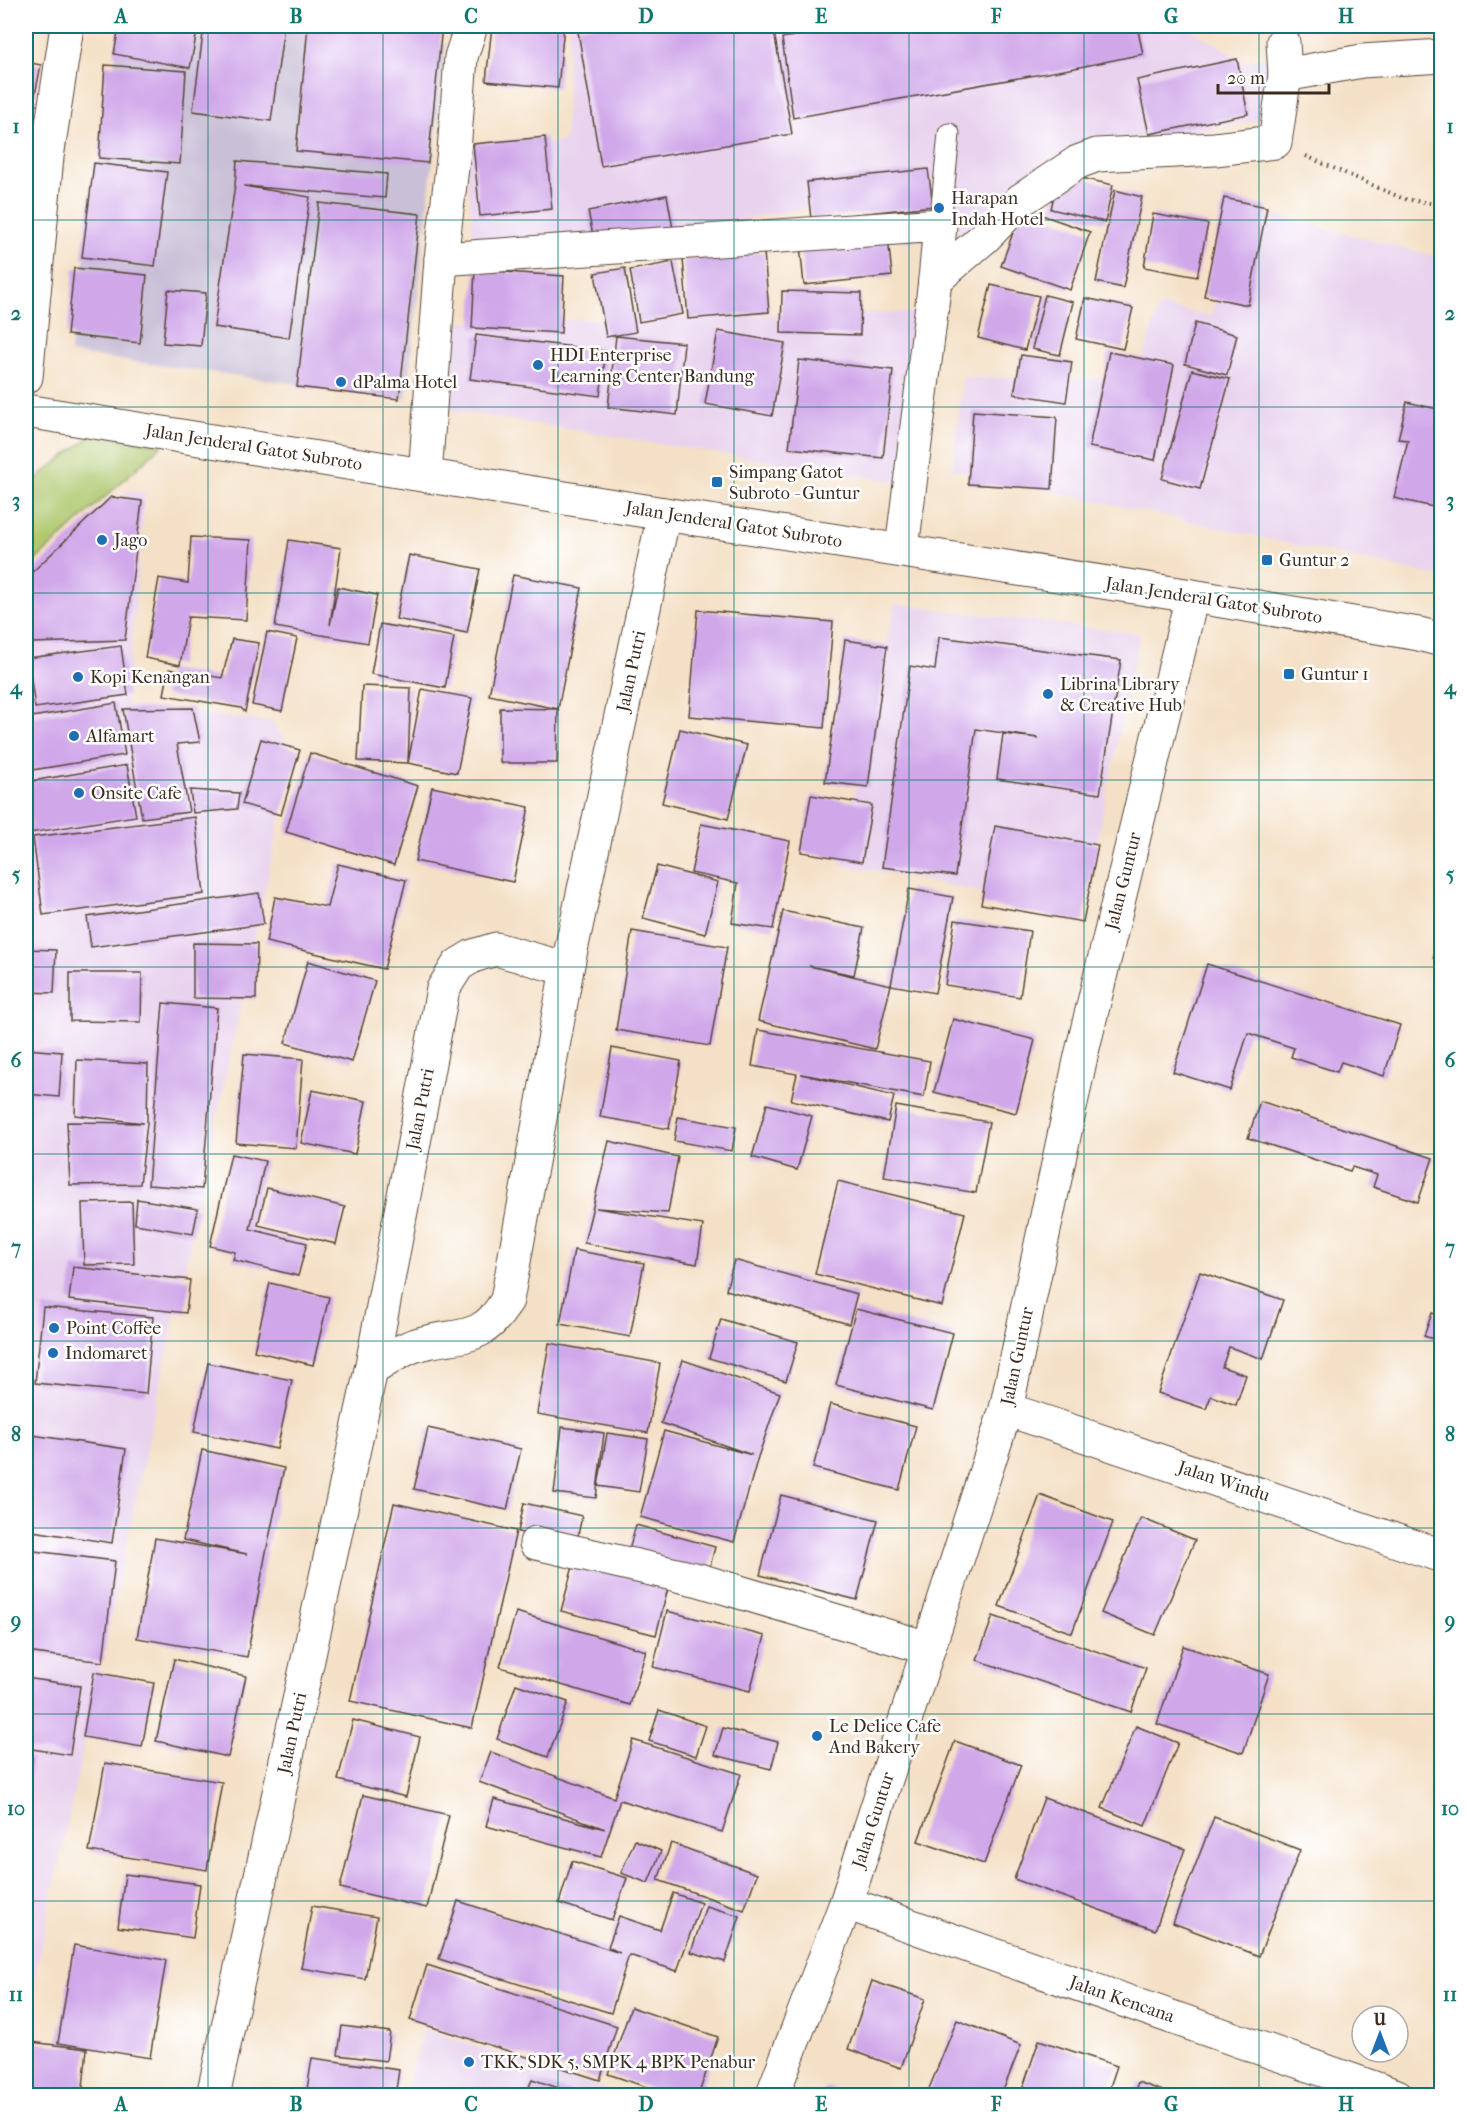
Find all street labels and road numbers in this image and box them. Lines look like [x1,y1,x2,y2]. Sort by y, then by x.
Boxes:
street label: Jalan Jenderal Gatot Subroto [142,420,364,475]
street label: Jalan Jenderal Gatot Subroto [622,497,844,552]
street label: Jalan Jenderal Gatot Subroto [1102,573,1324,628]
street label: Jalan Putri [612,628,650,716]
street label: Jalan Guntur [1101,830,1146,934]
street label: Jalan Putri [402,1066,439,1154]
street label: Jalan Guntur [996,1305,1038,1409]
street label: Jalan Windu [1173,1456,1273,1506]
street label: Jalan Putri [273,1690,311,1778]
street label: Jalan Guntur [847,1769,899,1873]
street label: Jalan Kencana [1065,1971,1178,2027]

